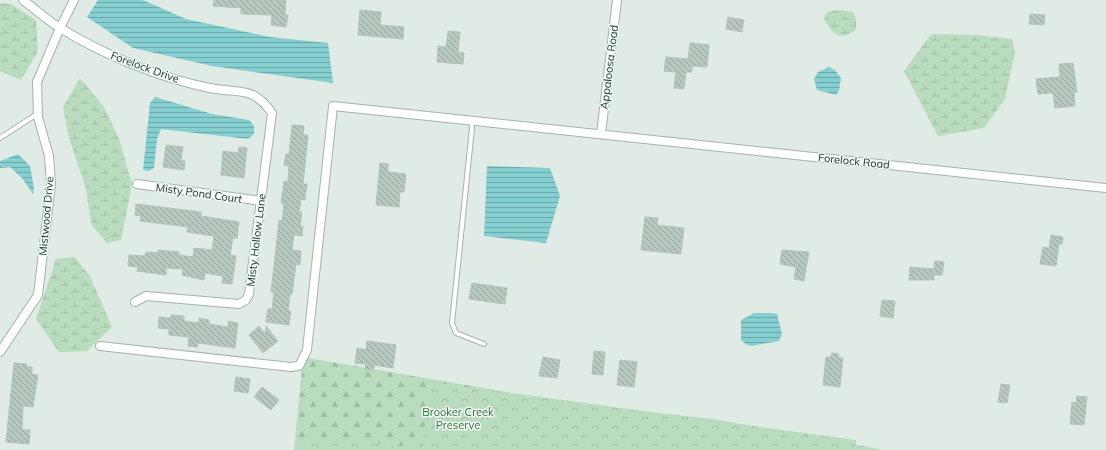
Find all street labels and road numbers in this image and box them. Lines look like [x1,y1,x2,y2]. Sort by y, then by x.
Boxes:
street label: Appaloosa Road [597,24,621,110]
street label: Forelock Drive [109,48,181,86]
street label: Forelock Road [817,150,891,172]
street label: Mistwood Drive [36,176,56,256]
street label: Misty Pond Court [155,180,243,206]
street label: Misty Hollow Lane [243,193,269,287]

